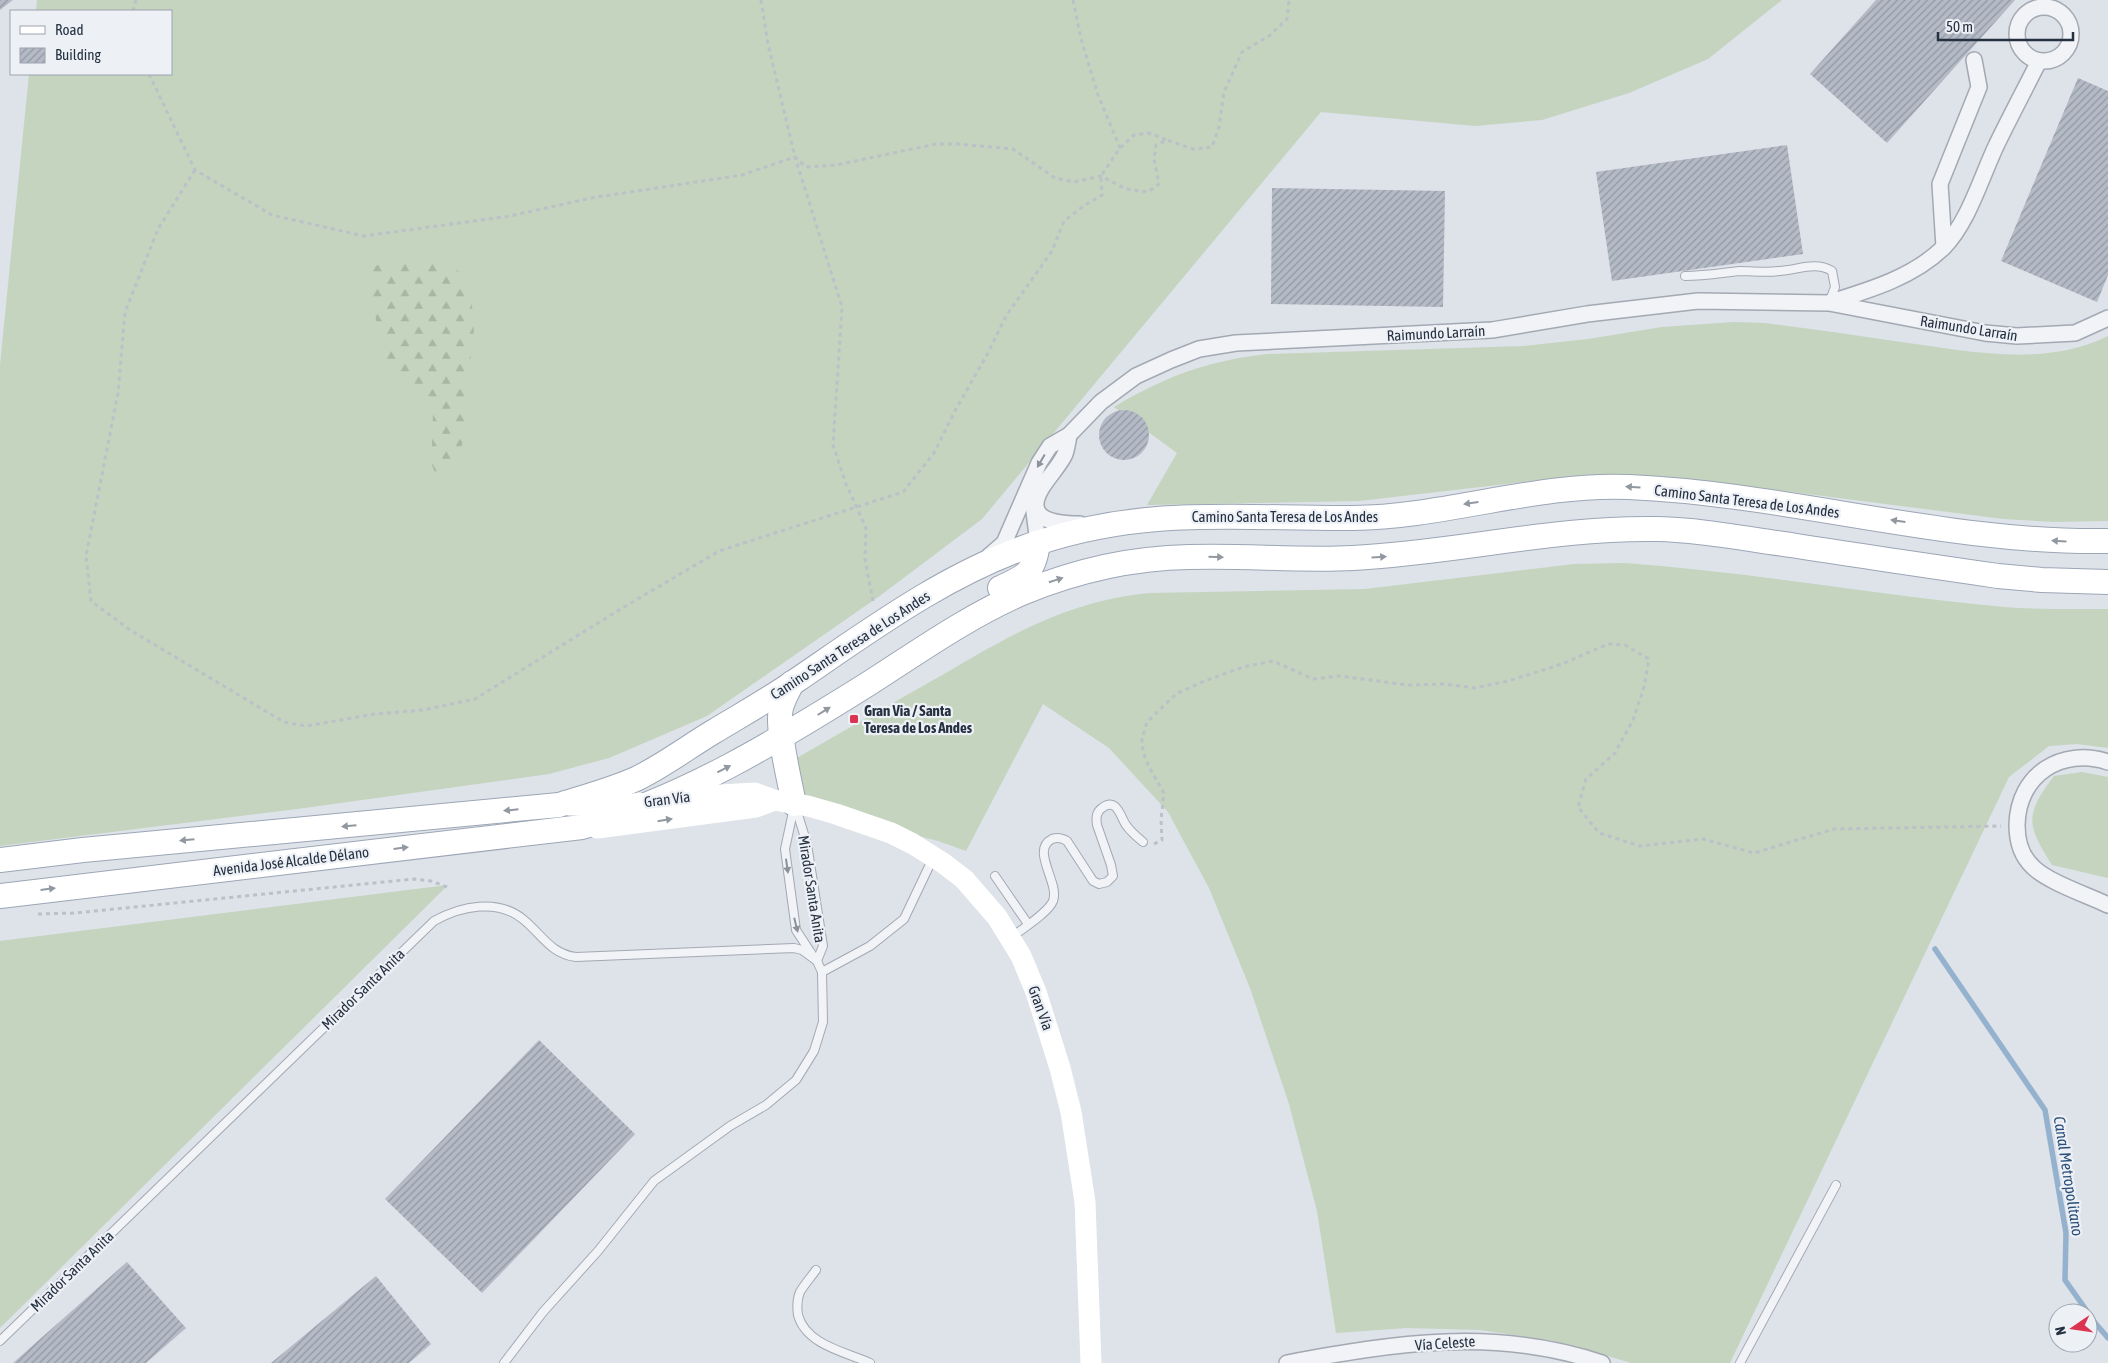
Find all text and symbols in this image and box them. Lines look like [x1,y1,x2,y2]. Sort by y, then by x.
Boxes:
legend [10,10,172,75]
scale bar [1938,10,2073,42]
text: 50 m [1946,18,1973,35]
text: Road [55,21,84,38]
text: Building [55,46,101,63]
street label: Raimundo Larraín [1919,312,2019,344]
street label: Raimundo Larraín [1386,322,1486,344]
one-way arrow [1037,454,1046,467]
street label: Camino Santa Teresa de Los Andes [1653,481,1841,521]
one-way arrow [1625,483,1641,491]
one-way arrow [1463,500,1479,508]
street label: Camino Santa Teresa de Los Andes [1192,508,1378,525]
one-way arrow [1890,517,1906,525]
one-way arrow [2051,536,2067,544]
one-way arrow [1371,552,1387,560]
one-way arrow [1209,553,1225,561]
one-way arrow [1049,576,1064,584]
street label: Camino Santa Teresa de Los Andes [767,587,933,703]
place label: Gran Via / Santa Teresa de Los Andes [864,702,973,736]
one-way arrow [817,706,831,716]
marker: Gran Via / Santa Teresa de Los Andes [848,713,860,725]
one-way arrow [717,765,731,773]
street label: Gran Vía [643,788,691,810]
one-way arrow [502,806,518,814]
one-way arrow [658,816,674,824]
one-way arrow [341,822,357,830]
street label: Mirador Santa Anita [795,834,829,944]
one-way arrow [179,837,195,845]
street label: Avenida José Alcalde Délano [212,843,370,879]
one-way arrow [393,844,409,852]
one-way arrow [784,859,792,875]
one-way arrow [41,885,57,893]
one-way arrow [792,918,800,933]
street label: Mirador Santa Anita [318,945,408,1033]
street label: Gran Vía [1025,983,1057,1033]
water label: Canal Metropolitano [2050,1115,2087,1237]
street label: Mirador Santa Anita [27,1227,117,1315]
north arrow [2048,1303,2098,1353]
text: N [2052,1325,2069,1337]
street label: Vía Celeste [1414,1332,1476,1354]

